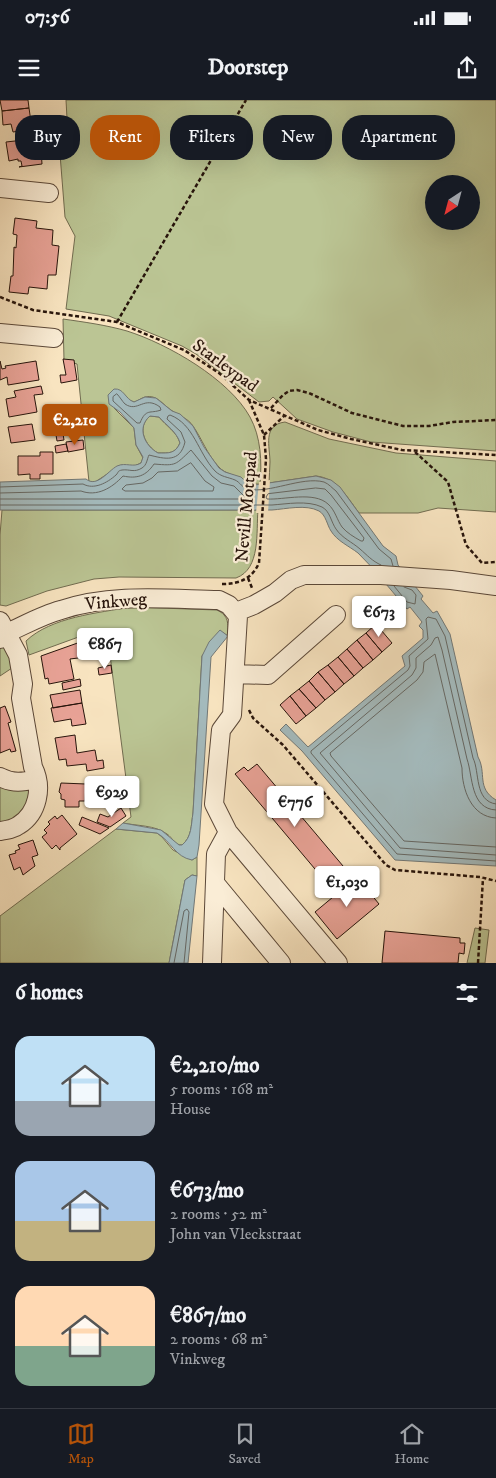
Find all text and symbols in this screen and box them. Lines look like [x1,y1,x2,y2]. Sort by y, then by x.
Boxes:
text: 07:56 [25,6,70,29]
icon: menu [15,54,43,82]
text: Doorstep [208,54,288,81]
icon: share [453,54,481,82]
chip: Buy [15,115,80,160]
chip: Rent [90,115,160,160]
chip: Filters [170,115,253,160]
chip: New [263,115,332,160]
chip: Apartment [342,115,455,160]
north arrow [425,175,480,230]
map controls [425,175,480,230]
street label: Starleypad [188,335,262,397]
pin: €2,210 [34,404,116,446]
text: €2,210 [53,410,97,430]
street label: Nevill Mottpad [231,451,263,563]
street label: Vinkweg [83,588,148,616]
pin: €673 [349,596,409,638]
text: €673 [363,602,395,622]
pin: €867 [75,628,135,670]
text: €867 [88,634,122,654]
pin: €929 [82,776,142,818]
text: €929 [95,782,129,802]
pin: €776 [265,786,325,828]
text: €776 [278,792,312,812]
pin: €1,030 [306,866,388,908]
text: €1,030 [326,872,368,892]
icon: filters [453,979,481,1007]
text: 6 homes [15,980,83,1006]
text: €2,210/mo [170,1053,259,1079]
icon: home [55,1056,115,1116]
text: 5 rooms · 168 m² [170,1079,273,1099]
text: House [170,1099,211,1119]
text: €673/mo [170,1178,244,1204]
icon: home [55,1181,115,1241]
text: 2 rooms · 52 m² [170,1204,267,1224]
text: John van Vleckstraat [170,1224,301,1244]
text: €867/mo [170,1303,246,1329]
icon: home [55,1306,115,1366]
text: 2 rooms · 68 m² [170,1329,267,1349]
text: Vinkweg [170,1349,225,1369]
tab: Map [67,1420,95,1468]
tab: Saved [229,1420,261,1468]
tab: Home [394,1420,429,1468]

